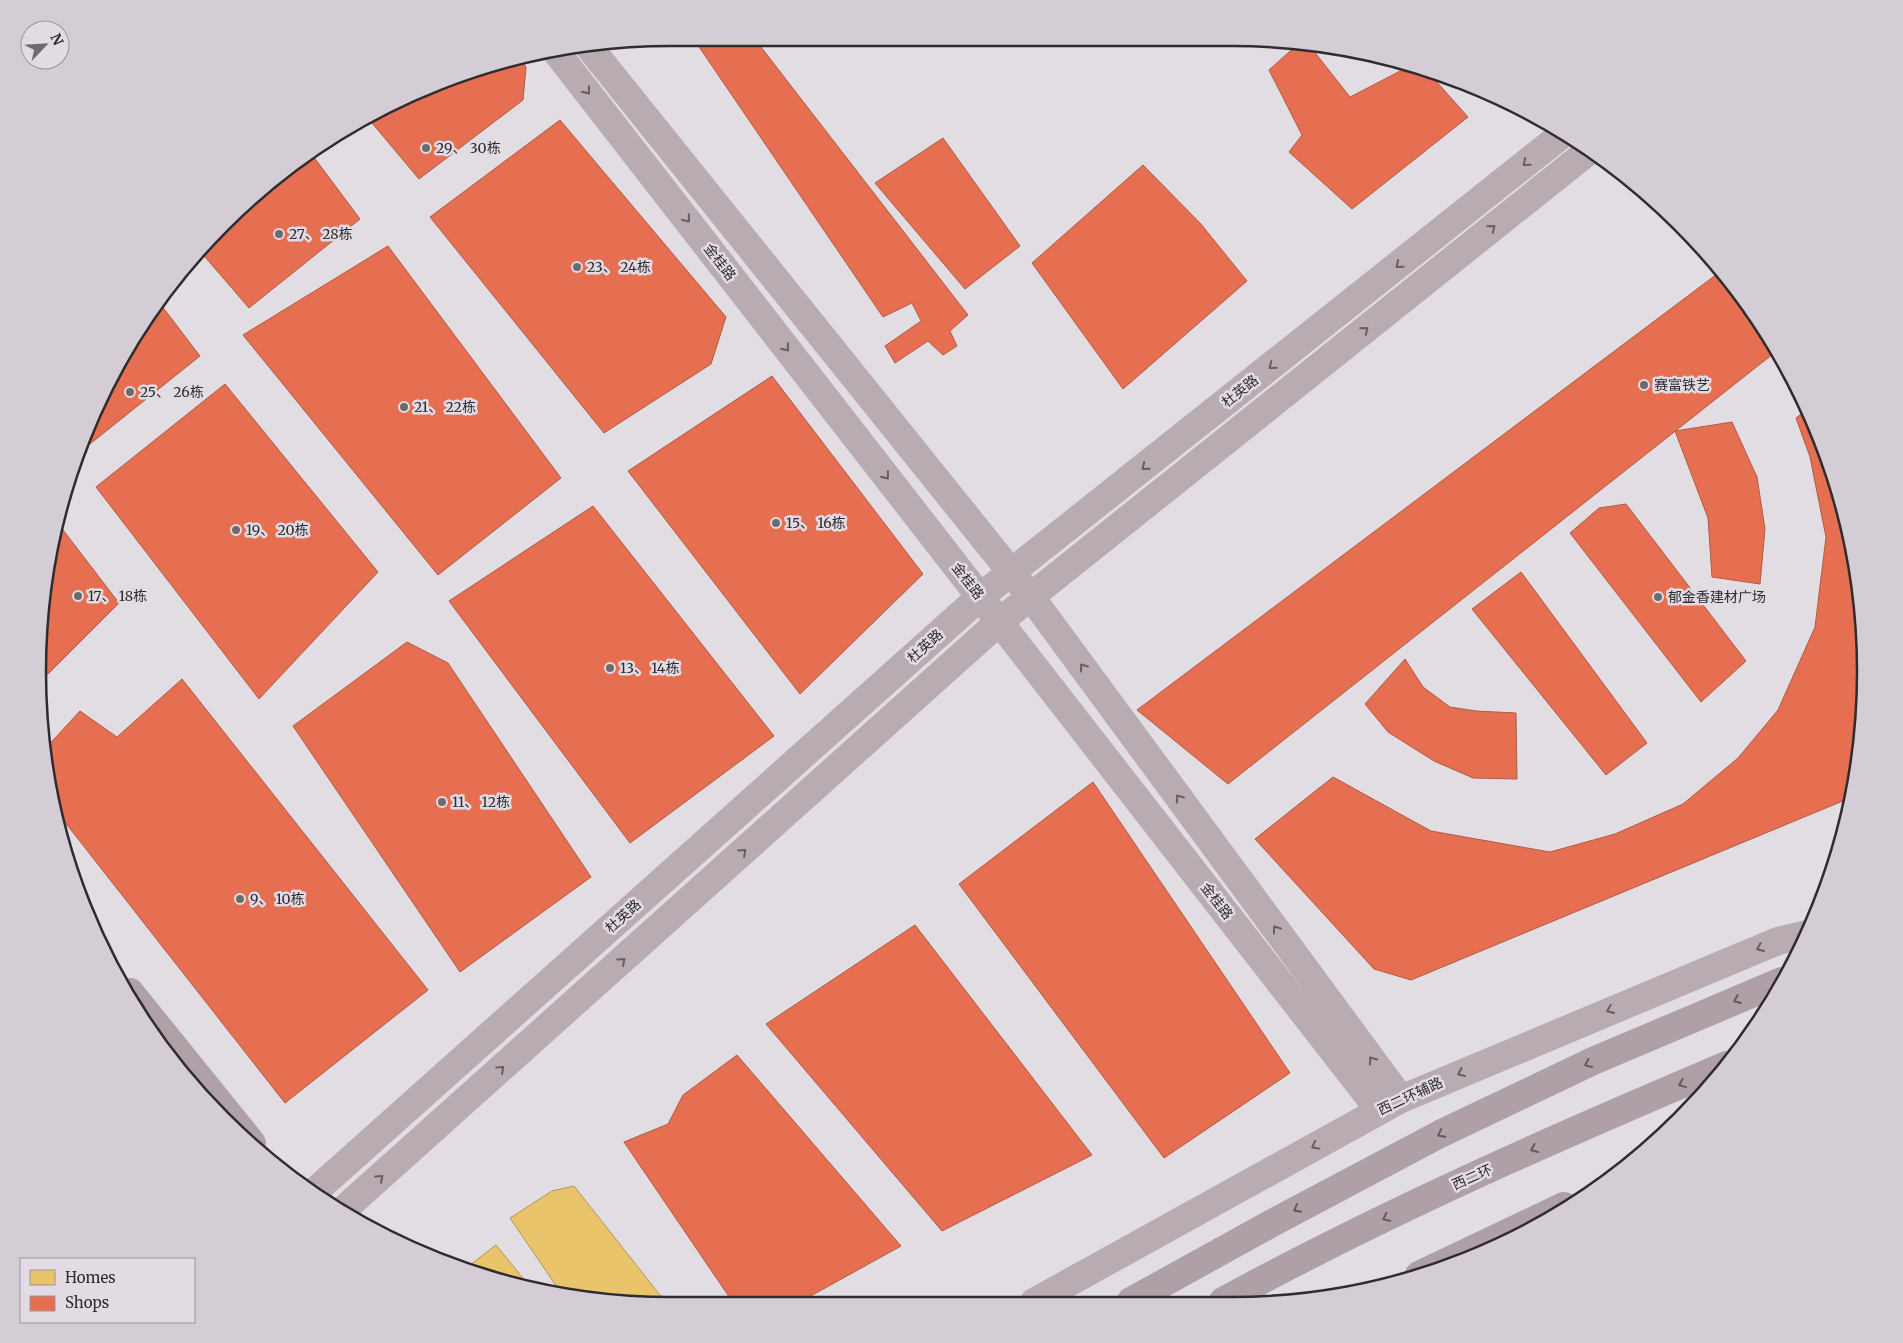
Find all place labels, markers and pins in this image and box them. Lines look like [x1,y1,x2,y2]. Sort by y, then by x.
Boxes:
place label: 29、 30栋 [436,139,501,157]
marker: 29、 30栋 [420,142,432,154]
place label: 27、 28栋 [289,225,353,243]
marker: 27、 28栋 [273,228,285,240]
place label: 23、 24栋 [587,258,651,276]
marker: 23、 24栋 [571,261,583,273]
place label: 赛富铁艺 [1654,376,1710,394]
marker: 赛富铁艺 [1638,379,1650,391]
place label: 25、 26栋 [140,383,204,401]
marker: 25、 26栋 [124,386,136,398]
place label: 21、 22栋 [414,398,476,416]
marker: 21、 22栋 [398,401,410,413]
place label: 15、 16栋 [786,514,846,532]
marker: 15、 16栋 [770,517,782,529]
place label: 19、 20栋 [246,521,309,539]
marker: 19、 20栋 [230,524,242,536]
place label: 17、 18栋 [88,587,147,605]
place label: 郁金香建材广场 [1668,588,1766,606]
marker: 17、 18栋 [72,590,84,602]
marker: 郁金香建材广场 [1652,591,1664,603]
place label: 13、 14栋 [620,659,679,677]
marker: 13、 14栋 [604,662,616,674]
place label: 11、 12栋 [452,793,510,811]
marker: 11、 12栋 [436,796,448,808]
place label: 9、 10栋 [250,890,305,908]
marker: 9、 10栋 [234,893,246,905]

